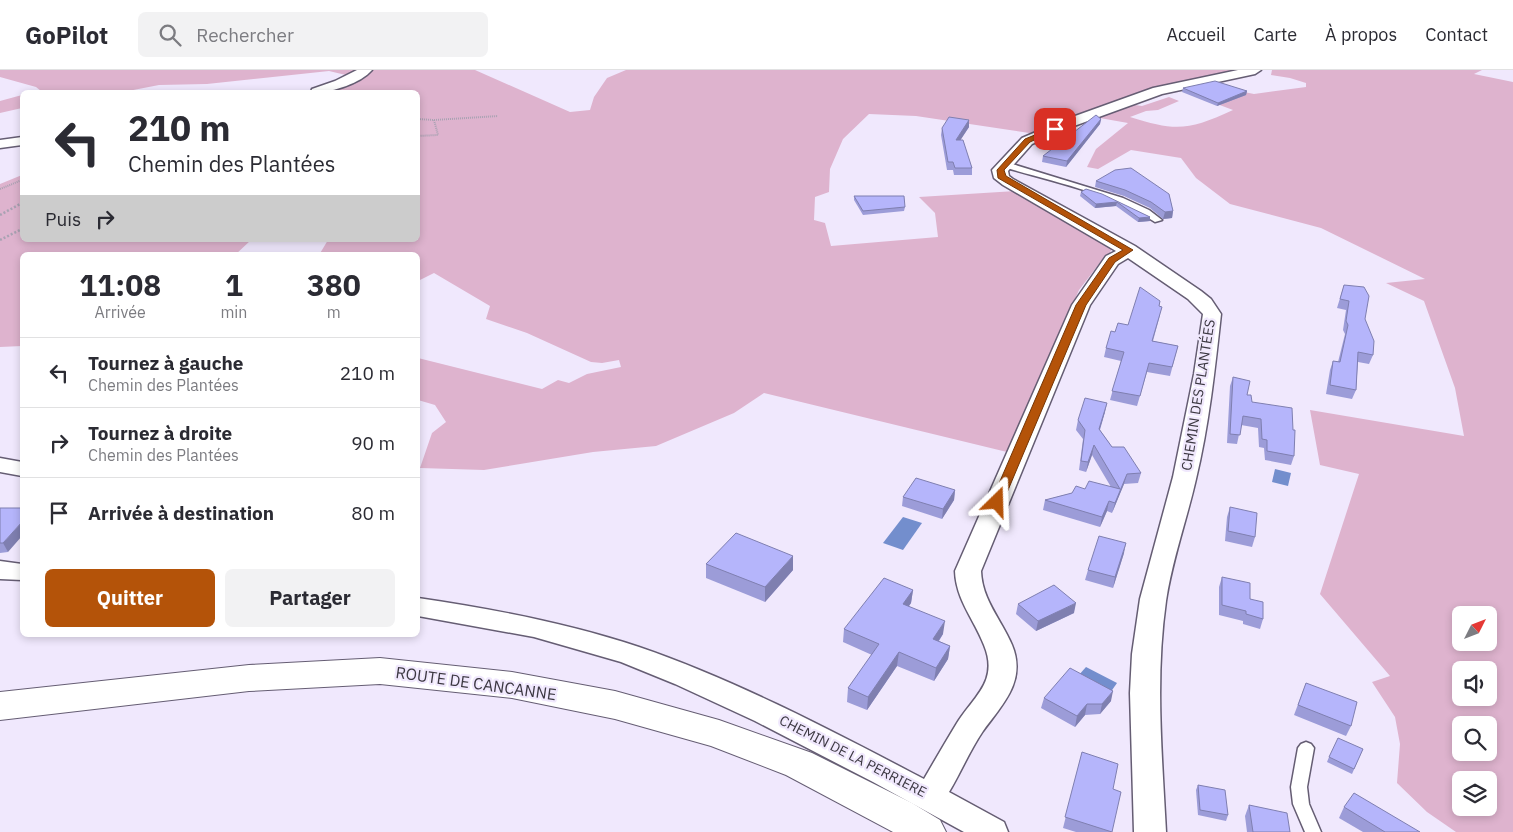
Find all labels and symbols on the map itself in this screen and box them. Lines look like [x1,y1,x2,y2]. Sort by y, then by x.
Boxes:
pin [1034,108,1076,150]
street label: CHEMIN DES PLANTÉES [1176,318,1219,472]
position arrow [970,475,1022,527]
north arrow [1452,606,1498,651]
street label: ROUTE DE CANCANNE [394,662,558,704]
street label: CHEMIN DE LA PERRIERE [776,711,930,801]

